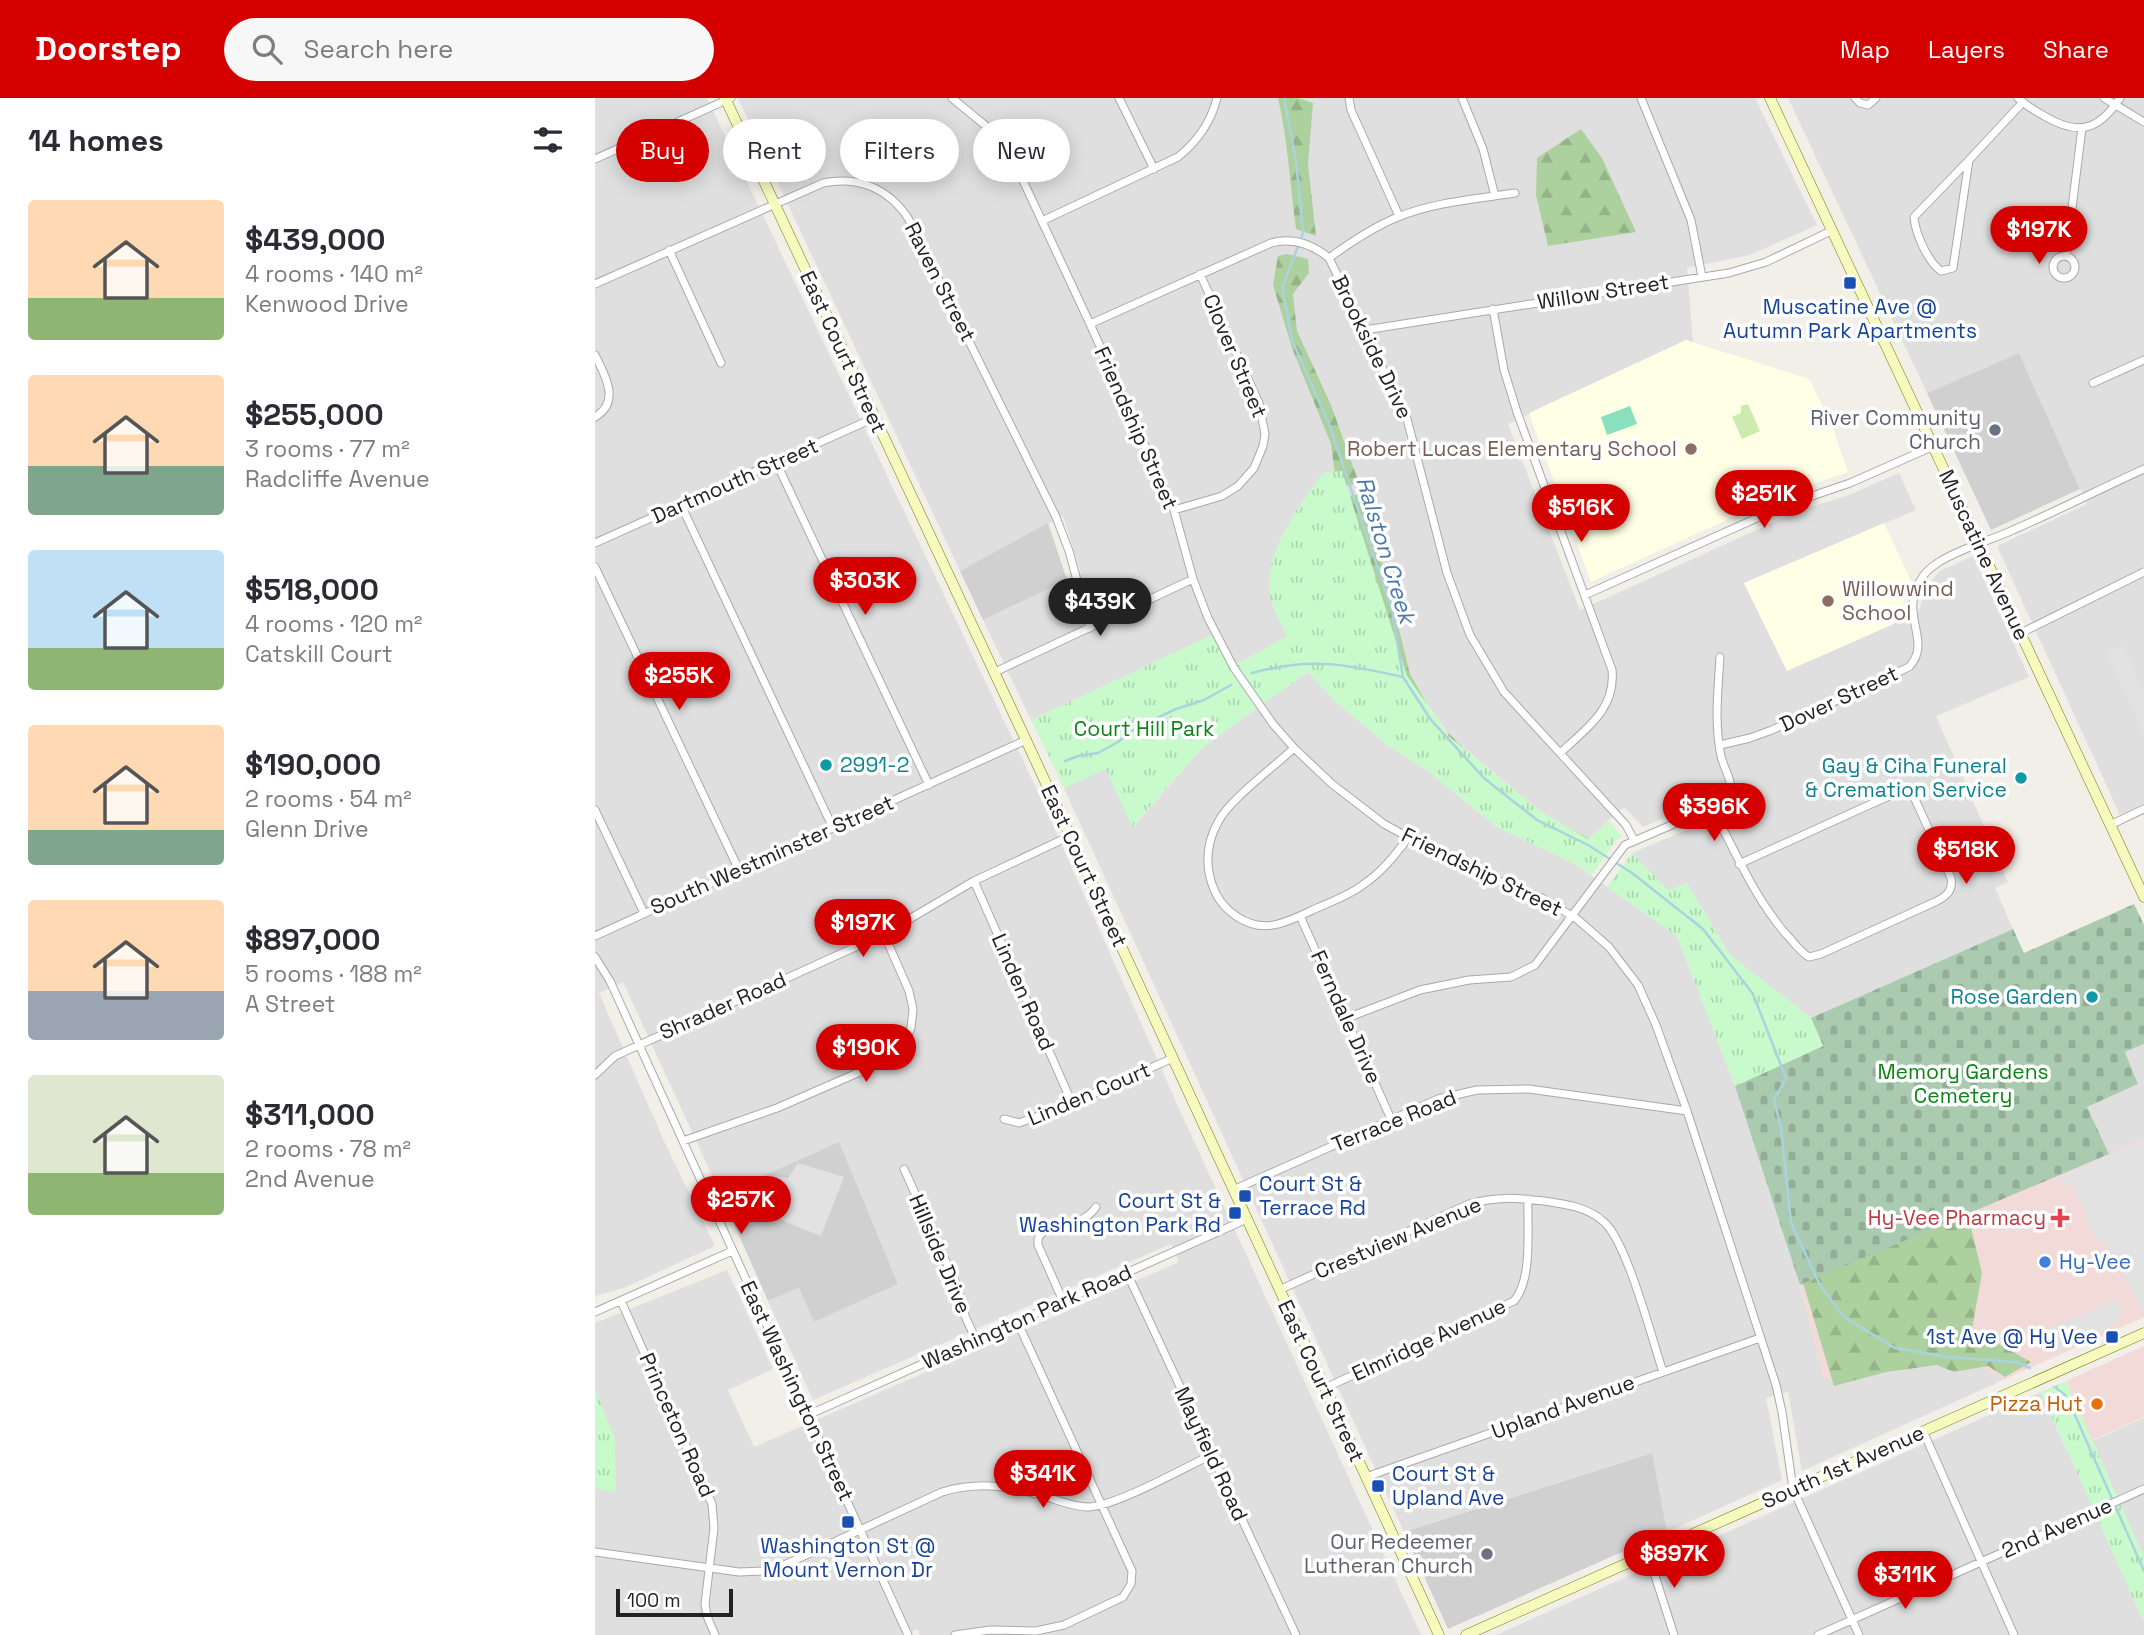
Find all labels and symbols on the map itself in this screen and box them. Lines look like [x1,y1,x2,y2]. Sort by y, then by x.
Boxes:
pin: $197K [1990,206,2088,266]
street label: Raven Street [899,217,982,346]
street label: East Court Street [794,266,893,437]
street label: Willow Street [1535,268,1671,315]
street label: Brookside Drive [1326,271,1419,423]
marker: Muscatine Ave @ Autumn Park Apartments [1842,275,1858,291]
street label: Clover Street [1197,290,1274,422]
place label: Muscatine Ave @ Autumn Park Apartments [1723,293,1977,344]
street label: Friendship Street [1088,342,1184,513]
place label: River Community Church [1810,404,1981,455]
marker: River Community Church [1987,422,2003,438]
street label: Dartmouth Street [647,432,822,529]
place label: Robert Lucas Elementary School [1347,435,1677,462]
marker: Robert Lucas Elementary School [1683,441,1699,457]
street label: Muscatine Avenue [1933,465,2036,645]
pin: $251K [1715,470,1813,530]
water label: Ralston Creek [1349,473,1423,630]
pin: $516K [1532,484,1630,544]
pin: $303K [816,558,914,617]
place label: Willowwind School [1842,575,1954,626]
pin: $439K [1051,578,1149,638]
marker: Willowwind School [1820,593,1836,609]
pin: $255K [630,652,728,712]
street label: Dover Street [1775,659,1902,738]
park label: Court Hill Park [1074,715,1214,742]
place label: 2991-2 [840,751,909,778]
place label: Gay & Ciha Funeral & Cremation Service [1805,752,2007,803]
marker: 2991-2 [818,757,834,773]
marker: Gay & Ciha Funeral & Cremation Service [2013,770,2029,786]
street label: East Court Street [1035,780,1134,951]
pin: $396K [1665,784,1763,843]
street label: South Westminster Street [646,789,898,920]
street label: Friendship Street [1397,821,1567,922]
pin: $518K [1917,826,2015,886]
pin: $197K [814,900,912,959]
street label: Linden Road [986,929,1061,1055]
street label: Ferndale Drive [1305,946,1388,1088]
street label: Shrader Road [655,966,790,1046]
place label: Rose Garden [1951,983,2078,1010]
marker: Rose Garden [2084,989,2100,1005]
pin: $190K [817,1024,915,1084]
street label: Linden Court [1023,1056,1154,1131]
park label: Memory Gardens Cemetery [1877,1058,2049,1109]
street label: Terrace Road [1328,1083,1460,1158]
place label: Court St & Terrace Rd [1259,1170,1366,1221]
pin: $257K [692,1176,790,1236]
place label: Court St & Washington Park Rd [1019,1187,1221,1238]
marker: Court St & Terrace Rd [1237,1188,1253,1204]
street label: Hillside Drive [903,1190,978,1318]
street label: Crestview Avenue [1310,1190,1485,1285]
place label: Hy-Vee Pharmacy [1868,1204,2046,1231]
marker: Court St & Washington Park Rd [1227,1205,1243,1221]
marker: Hy-Vee Pharmacy [2052,1210,2068,1226]
place label: Hy-Vee [2059,1248,2131,1275]
marker: Hy-Vee [2037,1254,2053,1270]
street label: Washington Park Road [918,1258,1136,1375]
street label: East Washington Street [735,1276,860,1505]
street label: Elmridge Avenue [1347,1292,1510,1387]
street label: East Court Street [1272,1295,1371,1466]
place label: 1st Ave @ Hy Vee [1926,1323,2098,1350]
marker: 1st Ave @ Hy Vee [2104,1329,2120,1345]
street label: Princeton Road [634,1348,721,1501]
street label: Upland Avenue [1488,1368,1638,1445]
street label: Mayfield Road [1169,1382,1254,1525]
place label: Pizza Hut [1990,1390,2083,1417]
marker: Pizza Hut [2089,1396,2105,1412]
street label: South 1st Avenue [1757,1419,1928,1515]
pin: $341K [994,1450,1092,1510]
place label: Court St & Upland Ave [1392,1460,1504,1511]
marker: Court St & Upland Ave [1370,1478,1386,1494]
street label: 2nd Avenue [1997,1491,2116,1564]
marker: Washington St @ Mount Vernon Dr [840,1514,856,1530]
place label: Our Redeemer Lutheran Church [1304,1528,1473,1579]
pin: $897K [1625,1530,1723,1590]
place label: Washington St @ Mount Vernon Dr [760,1532,936,1583]
marker: Our Redeemer Lutheran Church [1479,1546,1495,1562]
pin: $311K [1856,1552,1954,1611]
scale bar [616,1586,733,1618]

